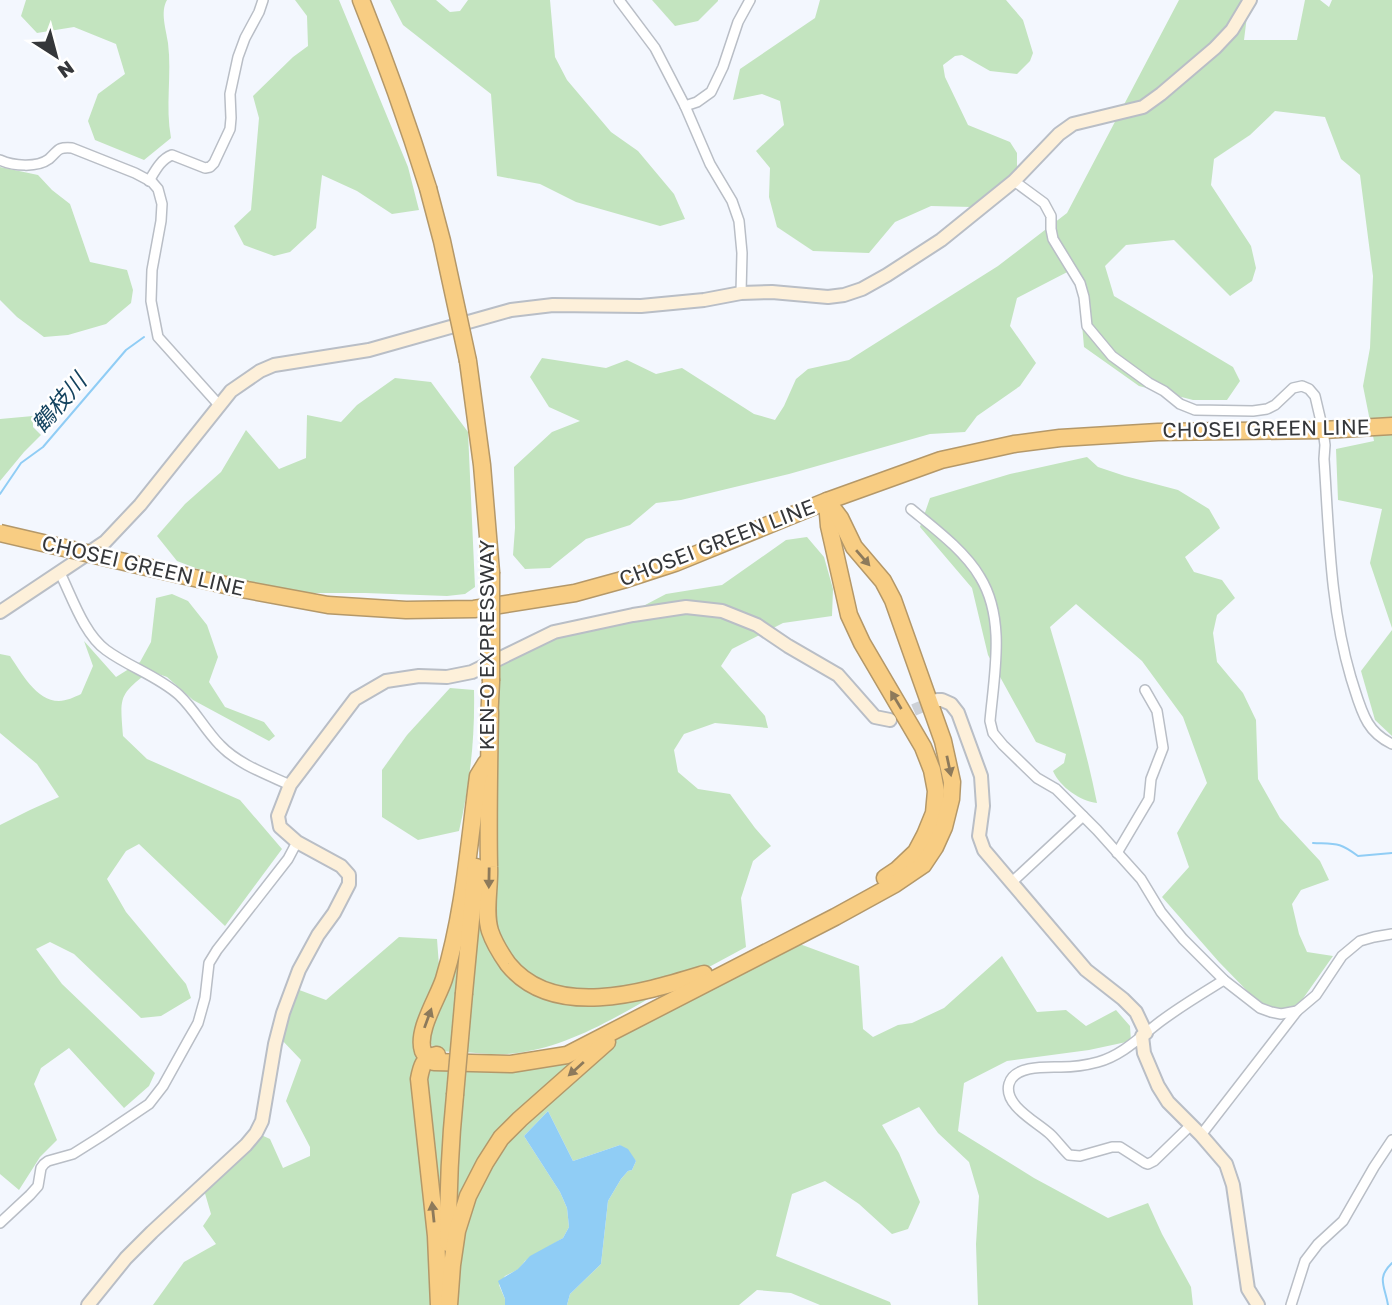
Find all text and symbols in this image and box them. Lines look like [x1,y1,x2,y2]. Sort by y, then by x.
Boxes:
north arrow [21,21,91,91]
text: N [54,57,79,84]
water label: 鶴枝川 [25,365,93,438]
street label: CHOSEI GREEN LINE [1162,413,1370,443]
street label: CHOSEI GREEN LINE [615,493,818,591]
street label: CHOSEI GREEN LINE [39,529,247,601]
street label: KEN-O EXPRESSWAY [473,539,499,750]
one-way arrow [856,548,871,566]
one-way arrow [890,690,903,709]
one-way arrow [943,755,954,777]
one-way arrow [483,867,495,889]
one-way arrow [423,1008,434,1029]
one-way arrow [567,1061,585,1077]
one-way arrow [428,1201,439,1223]

